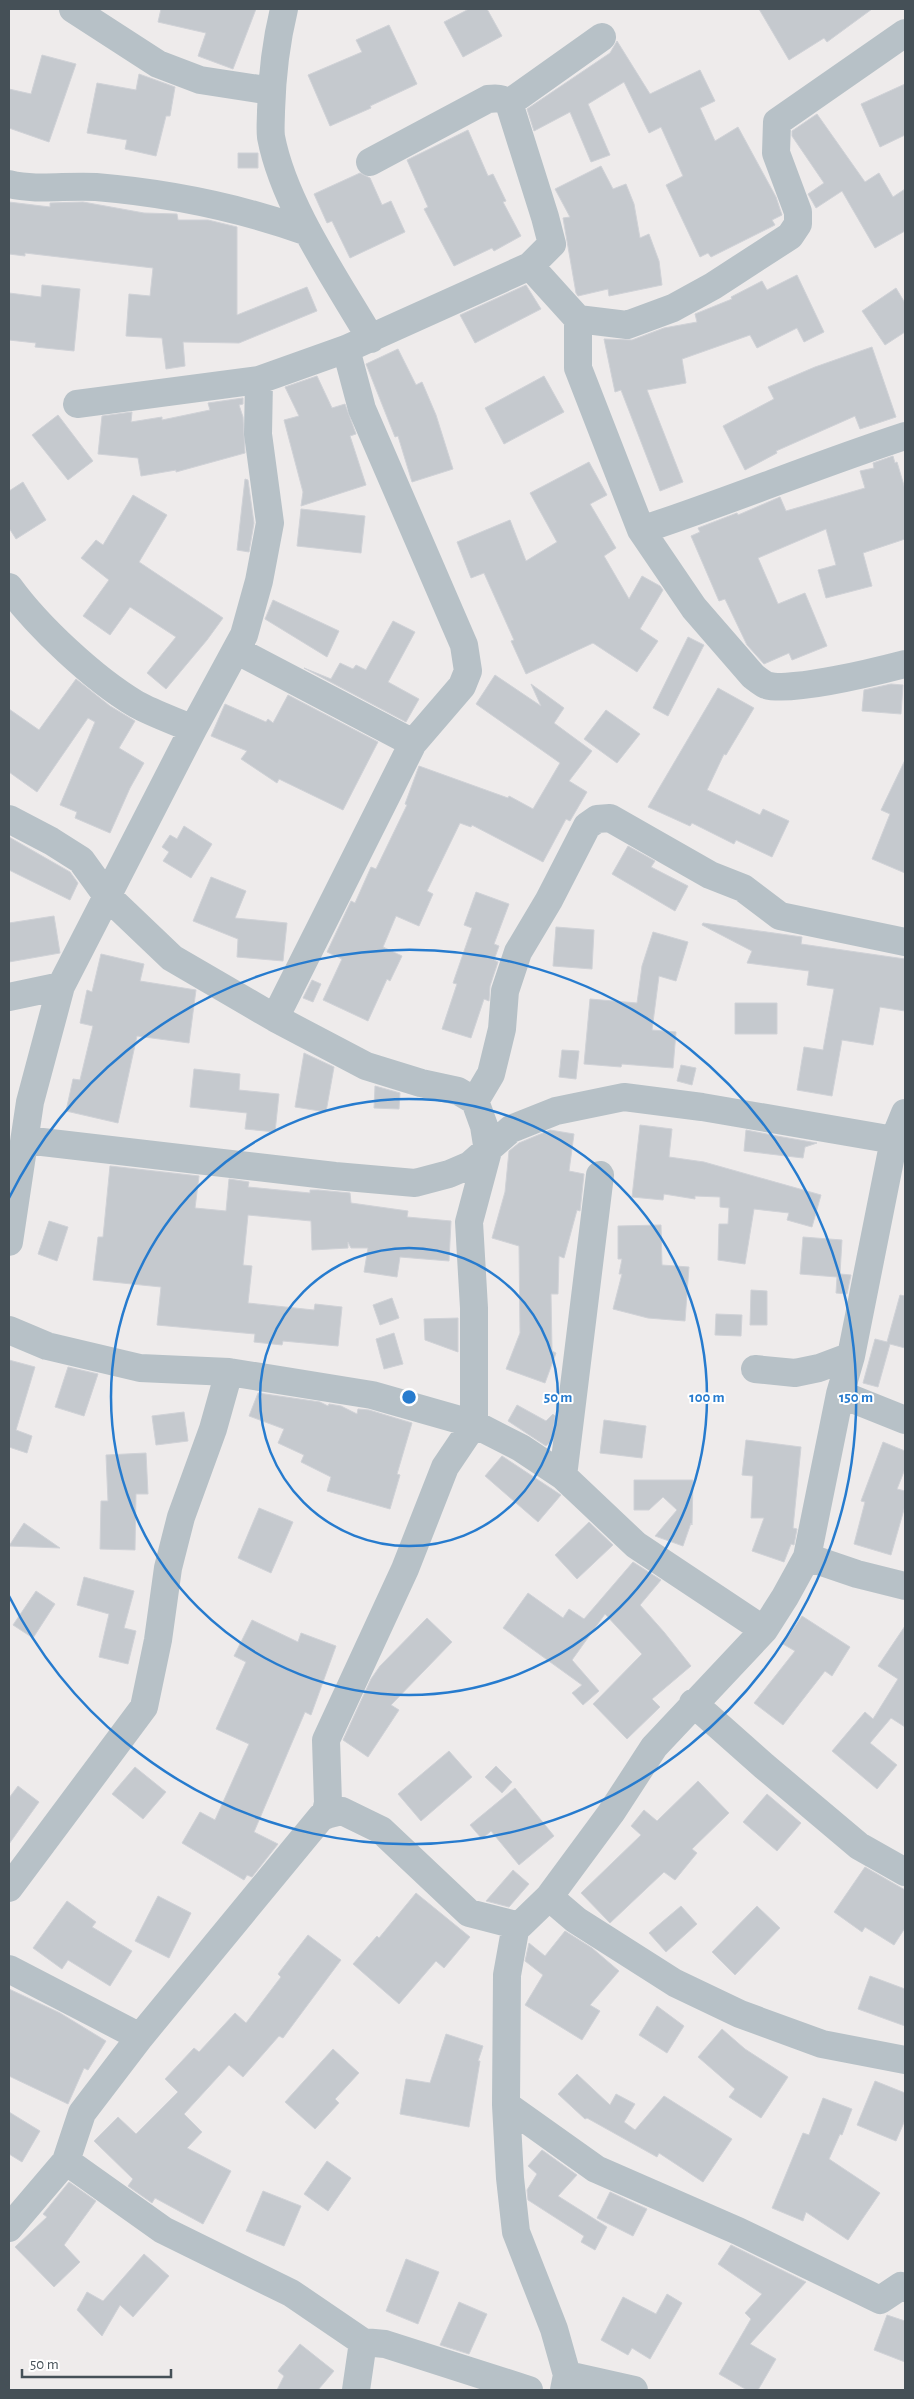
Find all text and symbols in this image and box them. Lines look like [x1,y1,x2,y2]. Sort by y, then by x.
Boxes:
centre of rings [400,1388,418,1406]
text: 50 m [544,1390,572,1405]
text: 100 m [689,1390,725,1405]
text: 150 m [839,1390,873,1405]
scale bar [22,2346,171,2378]
text: 50 m [30,2357,59,2372]

